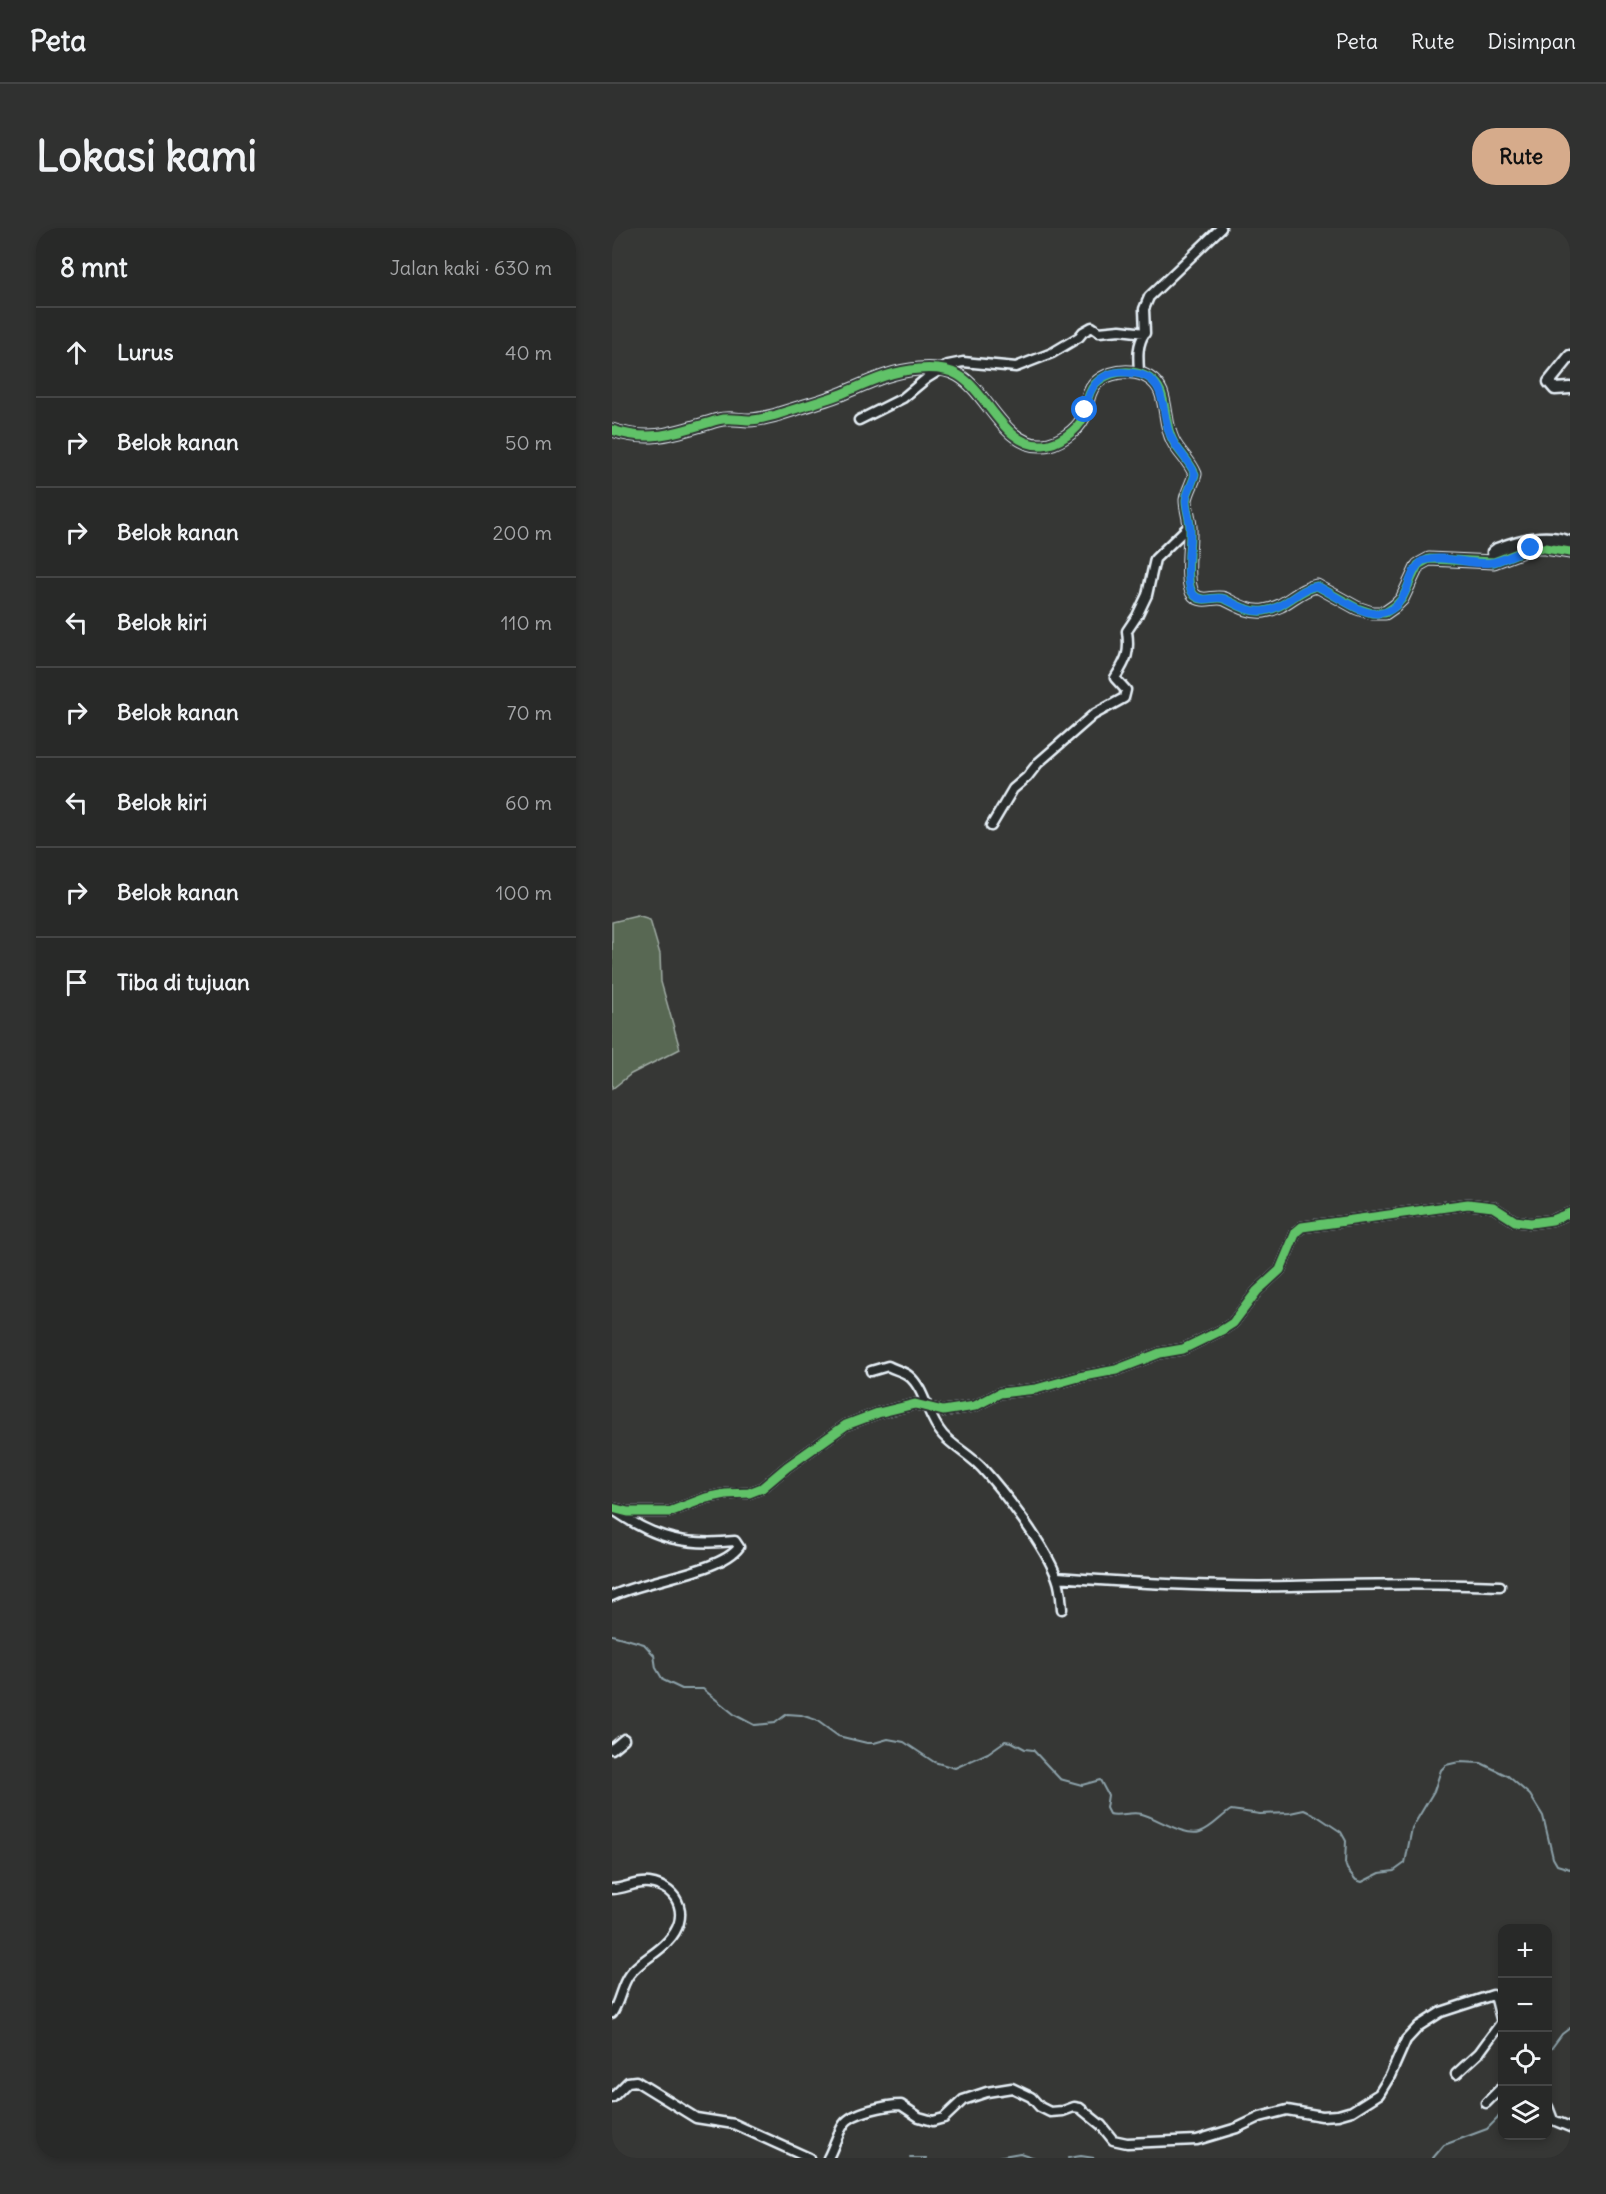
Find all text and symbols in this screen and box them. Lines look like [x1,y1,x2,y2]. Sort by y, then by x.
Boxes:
text: Peta [30,23,86,59]
text: Peta [1336,28,1378,55]
text: Rute [1411,28,1455,55]
text: Disimpan [1488,28,1576,55]
button: Rute [1472,128,1570,185]
text: Lokasi kami [36,130,257,182]
text: 8 mnt [60,251,128,284]
text: Jalan kaki · 630 m [390,255,552,280]
icon: ahead [60,336,93,369]
text: Lurus [117,338,173,366]
text: 40 m [505,340,552,365]
route start [1071,396,1097,422]
icon: right [60,426,93,459]
text: Belok kanan [117,428,239,456]
text: 50 m [505,430,552,455]
icon: right [60,516,93,549]
text: Belok kanan [117,518,239,546]
text: 200 m [492,520,552,545]
route end [1517,534,1543,560]
icon: left [60,606,93,639]
text: Belok kiri [117,608,207,636]
text: 110 m [501,610,552,635]
icon: right [60,696,93,729]
text: Belok kanan [117,698,239,726]
text: 70 m [507,700,552,725]
icon: left [60,786,93,819]
text: Belok kiri [117,788,207,816]
text: 60 m [505,790,552,815]
icon: right [60,876,93,909]
text: Belok kanan [117,878,239,906]
text: 100 m [495,880,552,905]
icon: arrive [60,966,93,999]
text: Tiba di tujuan [117,968,250,996]
map controls [1498,1924,1552,2140]
button: + [1498,1924,1552,1978]
button: − [1498,1978,1552,2032]
button: locate [1498,2032,1552,2086]
button: layers [1498,2086,1552,2140]

